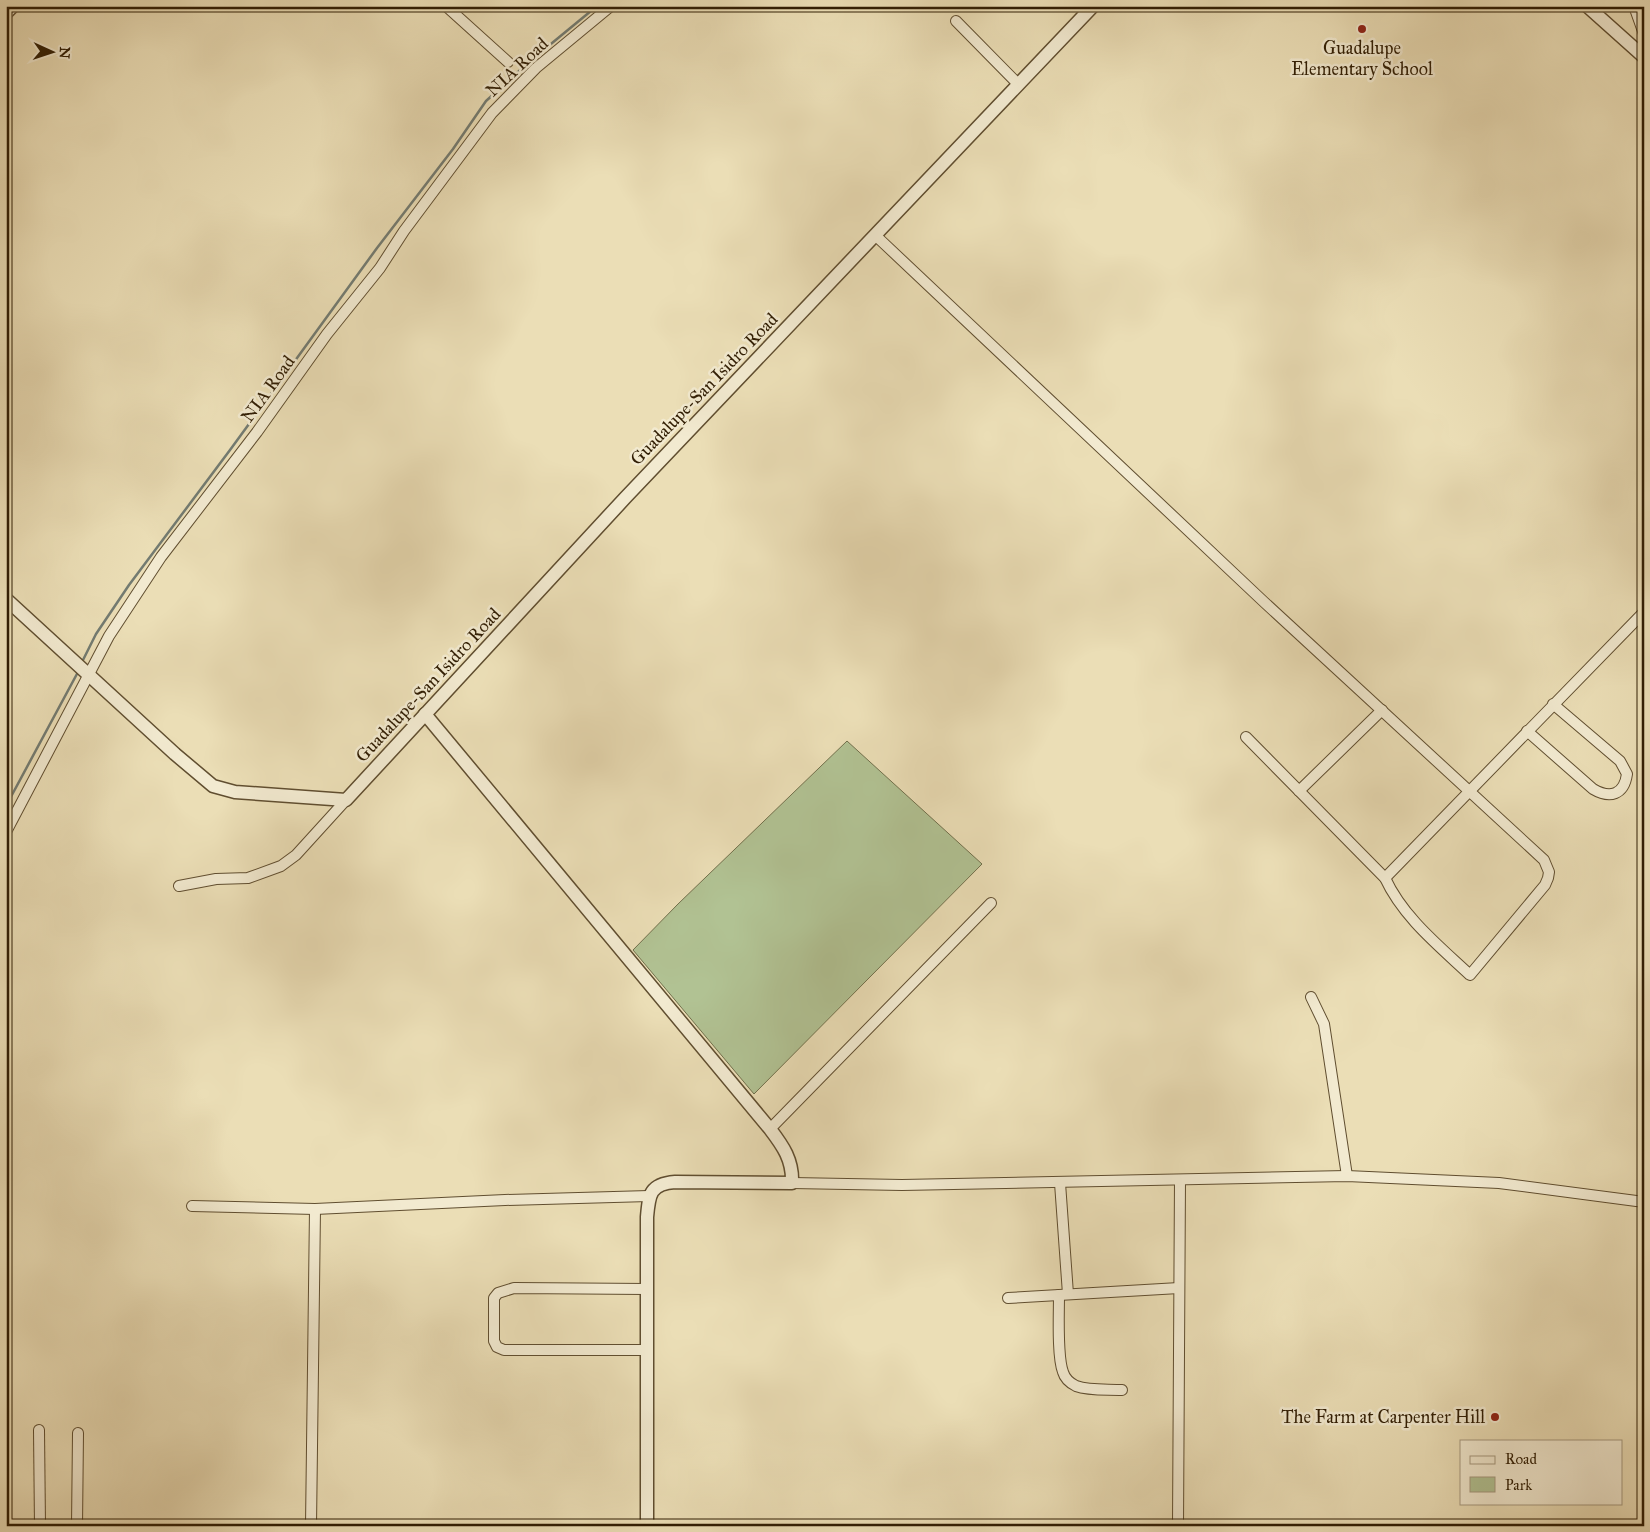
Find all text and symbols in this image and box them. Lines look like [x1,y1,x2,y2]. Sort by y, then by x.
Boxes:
marker: Guadalupe Elementary School [1356,23,1368,35]
north arrow [28,28,78,78]
street label: NIA Road [481,33,553,101]
place label: Guadalupe Elementary School [1291,37,1433,80]
text: N [56,46,73,59]
street label: Guadalupe-San Isidro Road [626,308,782,470]
street label: NIA Road [236,351,300,427]
street label: Guadalupe-San Isidro Road [351,603,505,767]
place label: The Farm at Carpenter Hill [1281,1406,1485,1428]
marker: The Farm at Carpenter Hill [1489,1411,1501,1423]
legend [1460,1440,1622,1504]
text: Road [1505,1450,1537,1468]
text: Park [1505,1476,1532,1494]

